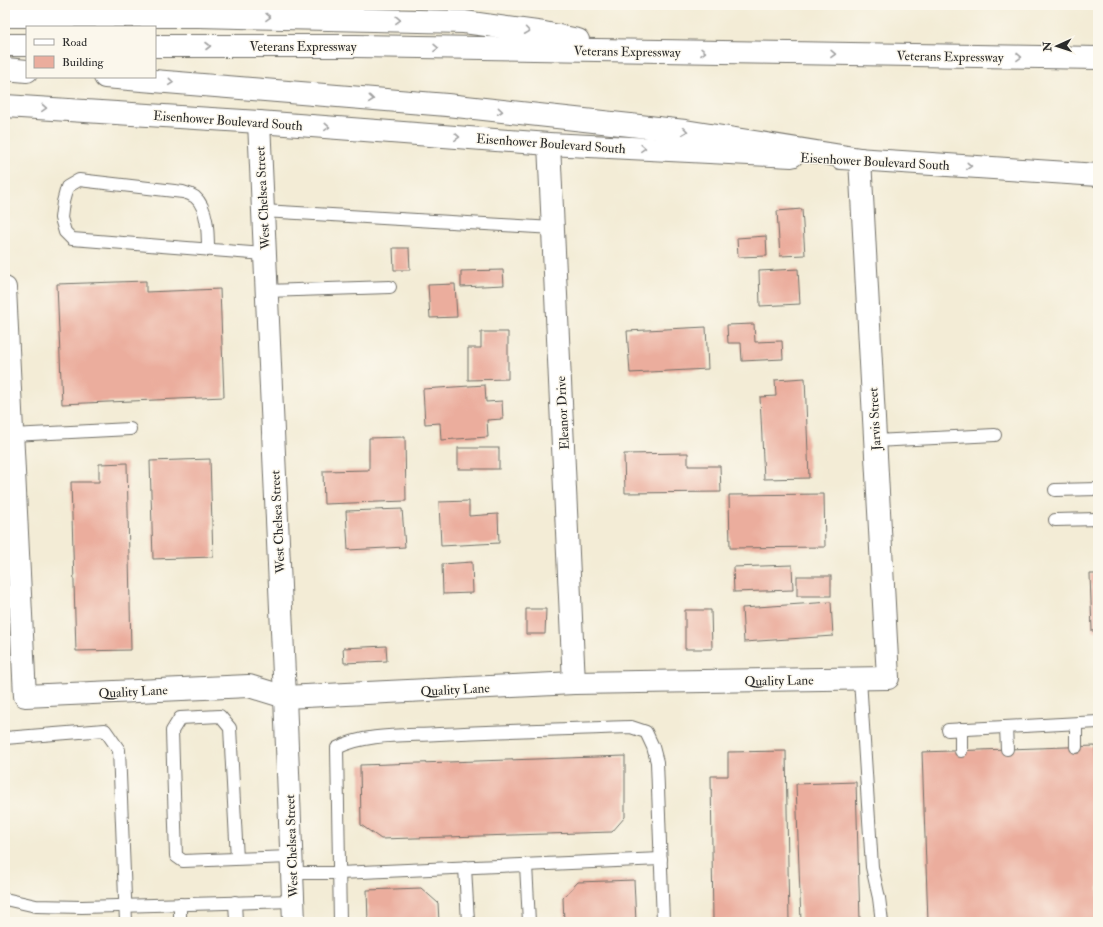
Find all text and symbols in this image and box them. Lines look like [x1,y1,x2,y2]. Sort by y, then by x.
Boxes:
one-way arrow [265,13,271,21]
one-way arrow [395,16,401,25]
legend [26,26,156,78]
one-way arrow [524,26,530,35]
north arrow [1037,26,1077,66]
text: Road [62,35,87,50]
street label: Veterans Expressway [249,39,357,56]
text: N [1041,40,1054,53]
one-way arrow [205,42,211,50]
street label: Veterans Expressway [573,43,681,62]
one-way arrow [433,44,439,52]
one-way arrow [700,48,706,56]
street label: Veterans Expressway [896,48,1004,67]
one-way arrow [830,50,836,58]
one-way arrow [1016,53,1022,61]
text: Building [62,55,105,70]
one-way arrow [168,77,174,86]
one-way arrow [368,94,374,103]
one-way arrow [41,104,47,113]
one-way arrow [497,106,503,115]
street label: Eisenhower Boulevard South [153,108,303,134]
one-way arrow [324,123,330,132]
one-way arrow [682,126,688,135]
street label: Eisenhower Boulevard South [476,131,626,157]
one-way arrow [454,132,460,141]
one-way arrow [640,144,646,153]
street label: West Chelsea Street [252,146,274,251]
street label: Eisenhower Boulevard South [800,150,950,174]
one-way arrow [966,162,972,171]
street label: Eleanor Drive [553,375,573,450]
street label: Jarvis Street [865,387,885,452]
street label: West Chelsea Street [267,470,289,575]
street label: Quality Lane [744,672,814,691]
street label: Quality Lane [420,680,491,701]
street label: Quality Lane [98,682,169,703]
street label: West Chelsea Street [282,794,302,899]

